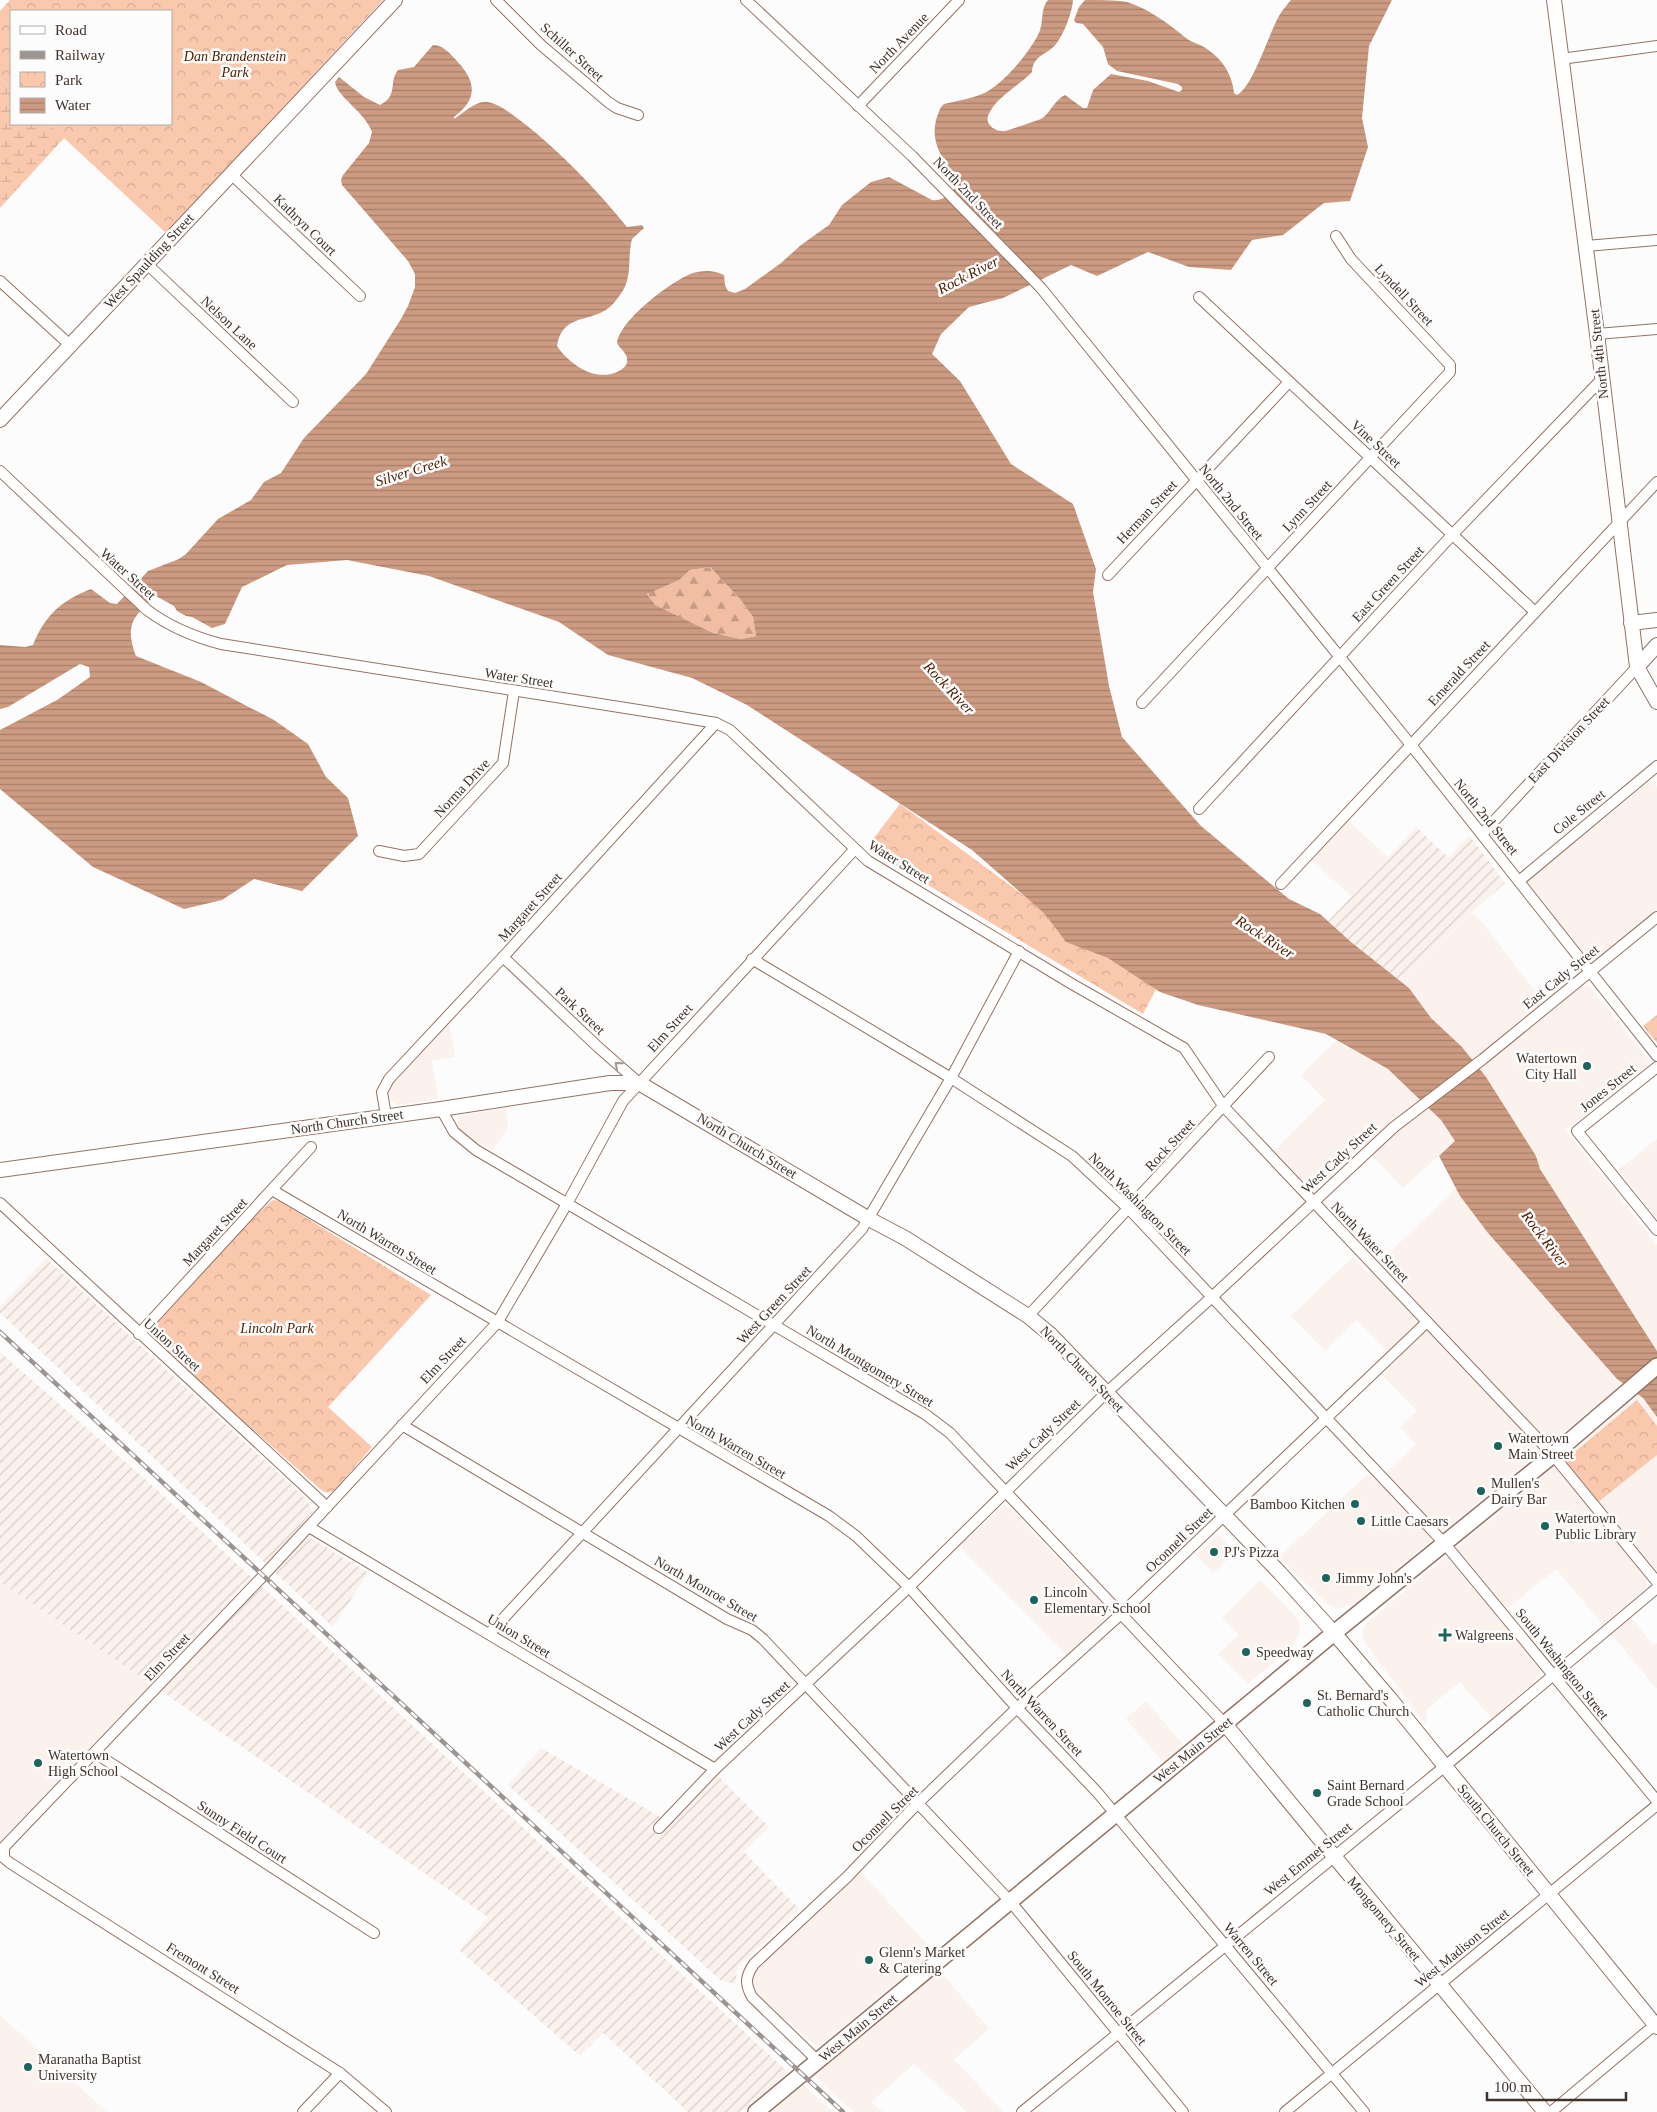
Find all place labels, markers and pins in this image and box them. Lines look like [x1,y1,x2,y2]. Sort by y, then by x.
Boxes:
place label: Watertown City Hall [1516,1051,1577,1082]
marker: Watertown City Hall [1581,1060,1593,1072]
place label: Watertown Main Street [1508,1431,1574,1462]
marker: Watertown Main Street [1492,1440,1504,1452]
place label: Mullen's Dairy Bar [1491,1476,1547,1507]
marker: Mullen's Dairy Bar [1475,1485,1487,1497]
place label: Bamboo Kitchen [1250,1497,1345,1512]
marker: Bamboo Kitchen [1349,1498,1361,1510]
place label: Watertown Public Library [1555,1511,1636,1542]
place label: Little Caesars [1371,1514,1448,1529]
marker: Little Caesars [1355,1515,1367,1527]
marker: Watertown Public Library [1539,1520,1551,1532]
place label: PJ's Pizza [1224,1545,1280,1560]
marker: PJ's Pizza [1208,1546,1220,1558]
place label: Jimmy John's [1336,1571,1412,1586]
marker: Jimmy John's [1320,1572,1332,1584]
place label: Lincoln Elementary School [1044,1585,1151,1616]
marker: Lincoln Elementary School [1028,1594,1040,1606]
place label: Walgreens [1455,1628,1514,1643]
marker: Walgreens [1439,1629,1451,1641]
place label: Speedway [1256,1645,1314,1660]
marker: Speedway [1240,1646,1252,1658]
place label: St. Bernard's Catholic Church [1317,1688,1409,1719]
marker: St. Bernard's Catholic Church [1301,1697,1313,1709]
place label: Watertown High School [48,1748,119,1779]
marker: Watertown High School [32,1757,44,1769]
place label: Saint Bernard Grade School [1327,1778,1404,1809]
marker: Saint Bernard Grade School [1311,1787,1323,1799]
place label: Glenn's Market & Catering [879,1945,965,1976]
marker: Glenn's Market & Catering [863,1954,875,1966]
place label: Maranatha Baptist University [38,2052,141,2083]
marker: Maranatha Baptist University [22,2061,34,2073]

